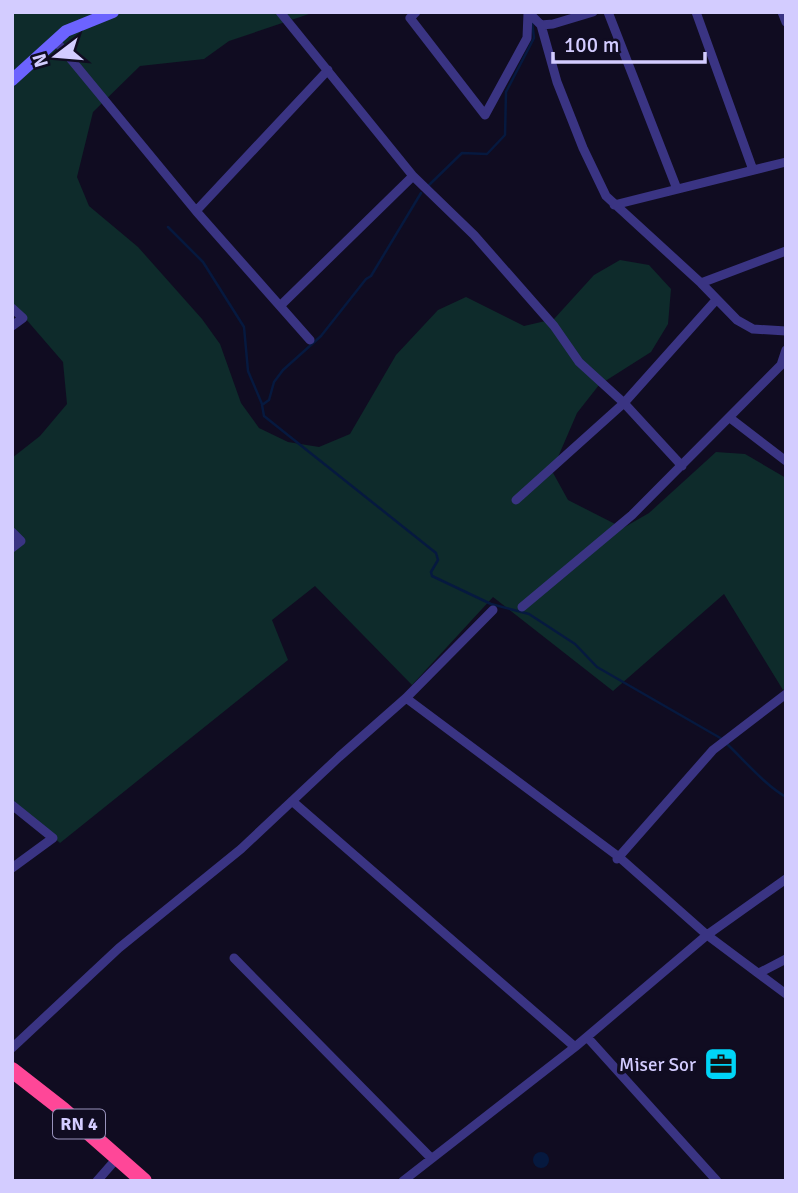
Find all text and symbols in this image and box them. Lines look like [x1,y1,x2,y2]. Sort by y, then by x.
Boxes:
north arrow [21,21,91,91]
scale bar [553,21,705,65]
text: 100 m [564,32,619,58]
text: N [27,51,54,70]
office icon: Miser Sor [702,1045,740,1083]
place label: Miser Sor [619,1053,696,1077]
road number: RN 4 [53,1110,105,1139]

